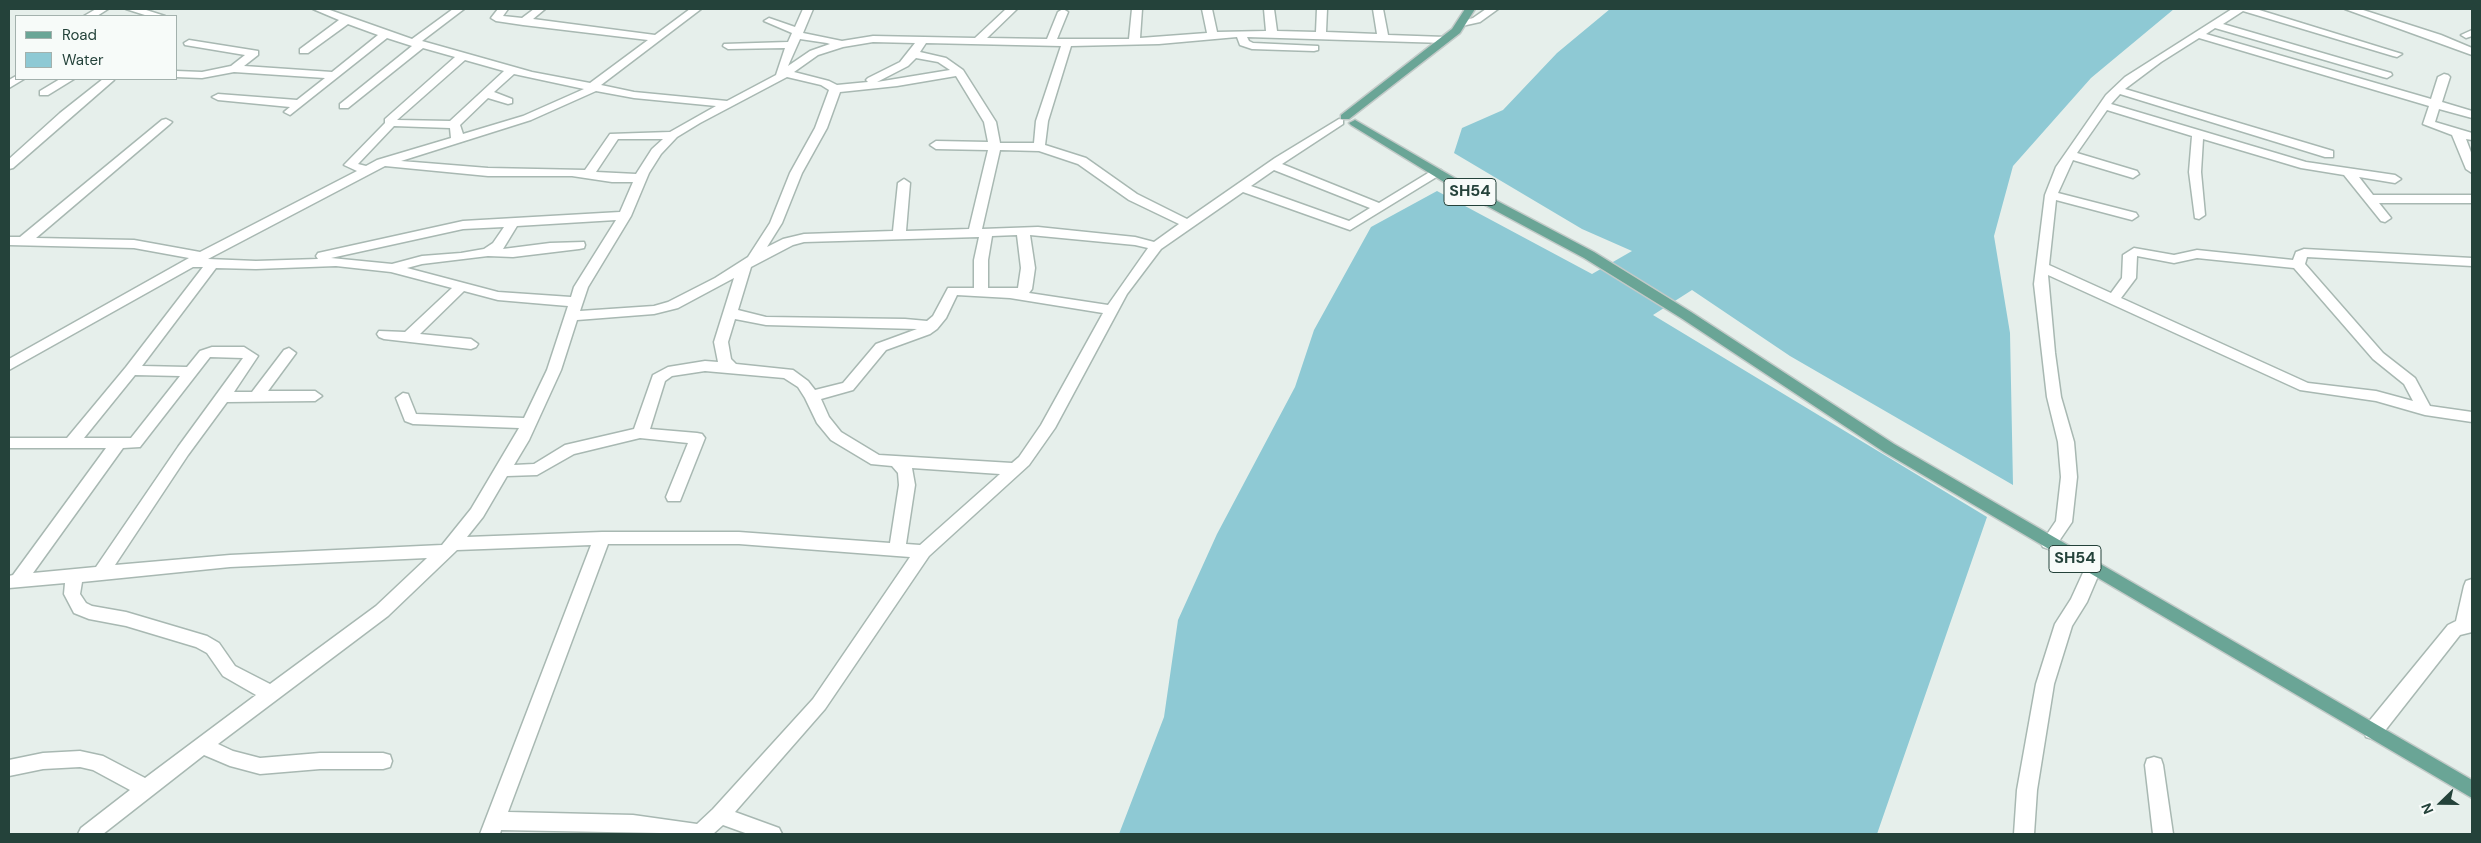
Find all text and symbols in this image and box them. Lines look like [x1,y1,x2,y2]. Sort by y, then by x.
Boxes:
legend [15,15,178,80]
text: Road [62,25,97,45]
text: Water [62,50,103,70]
road number: SH54 [1444,178,1496,206]
road number: SH54 [2049,546,2101,572]
north arrow [2416,778,2466,828]
text: N [2417,801,2437,817]

